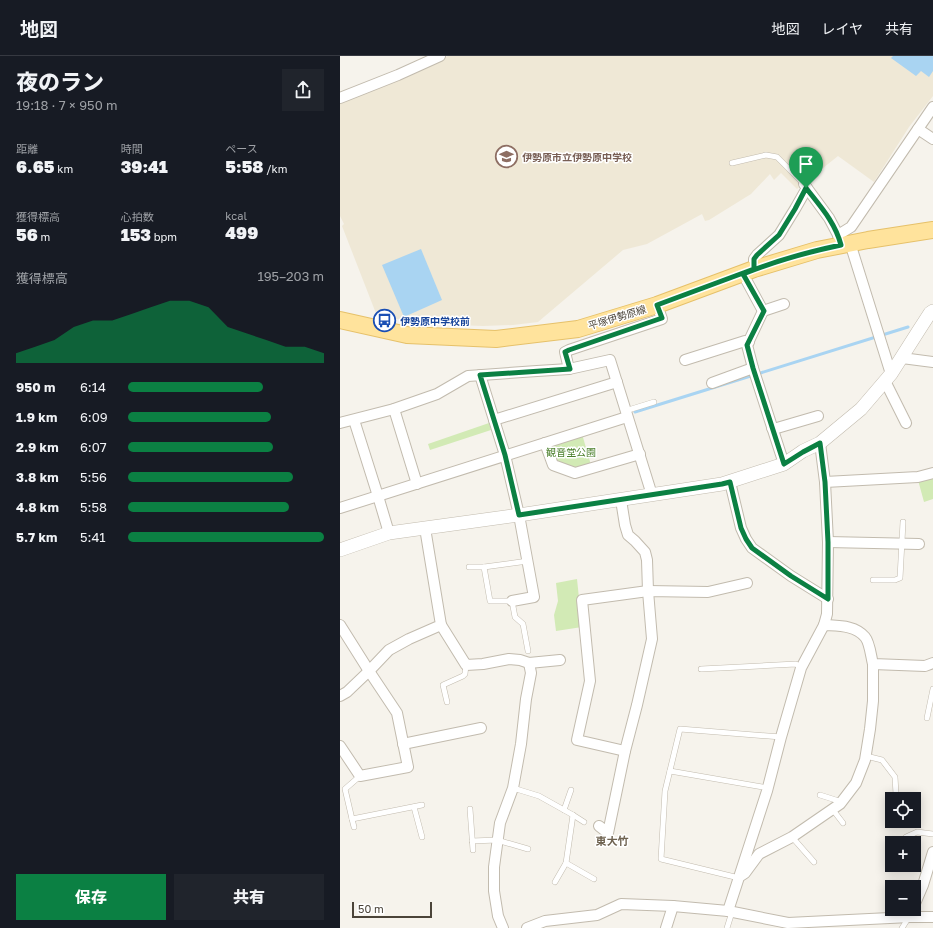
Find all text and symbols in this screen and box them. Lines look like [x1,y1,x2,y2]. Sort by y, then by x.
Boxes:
text: 地図 [20,17,58,40]
text: 地図 [771,20,799,37]
text: レイヤ [821,20,863,37]
text: 共有 [885,20,913,37]
text: 夜のラン [16,68,104,95]
button: share [282,69,324,111]
text: 19:18 · 7 × 950 m [16,97,117,113]
text: 距離 [16,142,38,155]
text: 時間 [121,142,143,155]
text: ペース [225,142,258,155]
school or university icon: 伊勢原市立伊勢原中学校 [493,144,519,170]
pin [789,147,823,188]
place label: 伊勢原市立伊勢原中学校 [522,151,632,163]
icon: arrive [795,153,817,175]
text: 6.65 [16,156,54,177]
text: 39:41 [121,156,168,177]
text: 5:58 [225,156,264,177]
text: km [54,162,73,175]
text: /km [264,162,287,175]
text: kcal [225,209,247,222]
text: 獲得標高 [16,210,60,223]
text: 心拍数 [121,210,154,223]
text: 499 [225,222,258,243]
text: 56 [16,224,38,245]
text: 153 [121,224,151,245]
text: m [38,230,50,243]
text: bpm [151,230,177,243]
text: 195–203 m [257,268,324,284]
text: 獲得標高 [16,270,68,286]
street label: 平塚伊勢原線 [587,302,647,332]
bus stop icon: 伊勢原中学校前 [371,308,397,334]
place label: 伊勢原中学校前 [400,315,470,327]
text: 950 m [16,379,55,395]
text: 6:14 [80,379,106,395]
text: 1.9 km [16,409,57,425]
text: 6:09 [80,409,108,425]
text: 2.9 km [16,439,59,455]
text: 6:07 [80,439,107,455]
park label: 観音堂公園 [546,446,596,458]
text: 3.8 km [16,469,59,485]
text: 5:56 [80,469,107,485]
text: 4.8 km [16,499,59,515]
text: 5:58 [80,499,107,515]
text: 5.7 km [16,529,57,545]
text: 5:41 [80,529,106,545]
map controls [885,792,921,916]
button: locate [885,792,921,828]
district label: 東大竹 [596,834,629,847]
button: + [885,836,921,872]
button: 保存 [16,874,166,920]
button: 共有 [174,874,324,920]
button: − [885,880,921,916]
scale bar [352,900,432,919]
text: 50 m [358,902,384,915]

